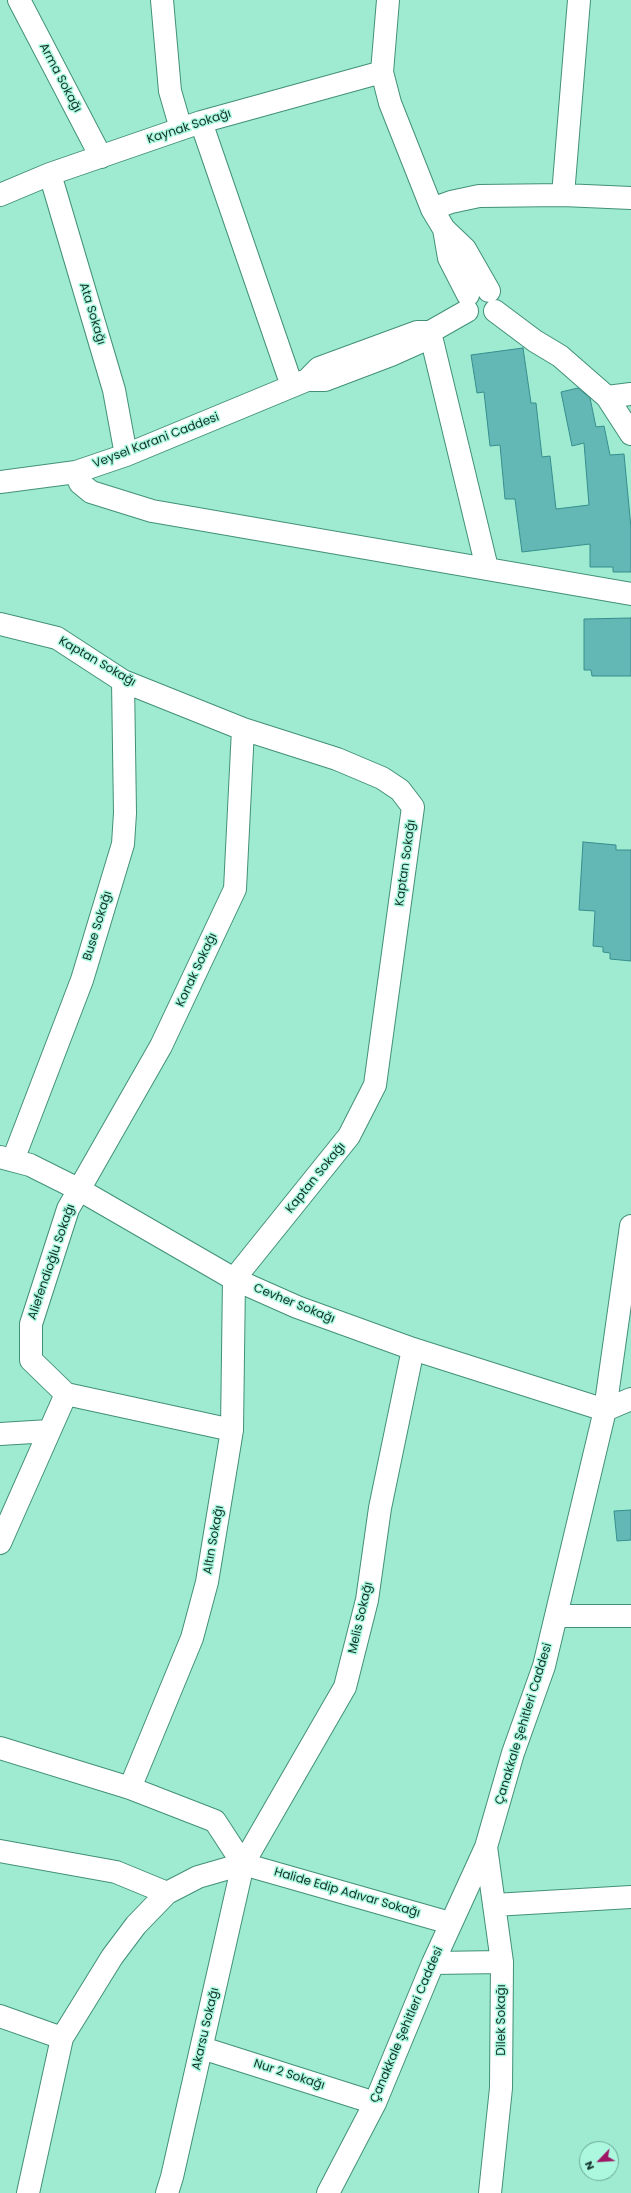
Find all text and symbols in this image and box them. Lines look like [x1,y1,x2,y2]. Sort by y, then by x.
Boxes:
street label: Arma Sokağı [36,41,84,115]
street label: Kaynak Sokağı [145,107,233,147]
street label: Ata Sokağı [76,281,108,347]
street label: Veysel Karani Caddesi [91,410,221,472]
street label: Kaptan Sokağı [56,634,138,690]
street label: Kaptan Sokağı [393,819,419,907]
street label: Buse Sokağı [81,889,115,963]
street label: Konak Sokağı [174,931,220,1009]
street label: Kaptan Sokağı [283,1140,349,1216]
street label: Aliefendioğlu Sokağı [25,1202,79,1322]
street label: Cevher Sokağı [251,1281,337,1327]
street label: Altın Sokağı [201,1505,227,1575]
street label: Melis Sokağı [346,1581,376,1655]
street label: Çanakkale Şehitleri Caddesi [493,1642,555,1806]
street label: Halide Edip Adıvar Sokağı [272,1865,422,1921]
street label: Çanakkale Şehitleri Caddesi [368,1945,446,2105]
street label: Dilek Sokağı [495,1984,509,2056]
street label: Akarsu Sokağı [190,1986,222,2072]
street label: Nur 2 Sokağı [252,2057,326,2093]
north arrow [579,2141,619,2181]
text: N [580,2159,598,2173]

